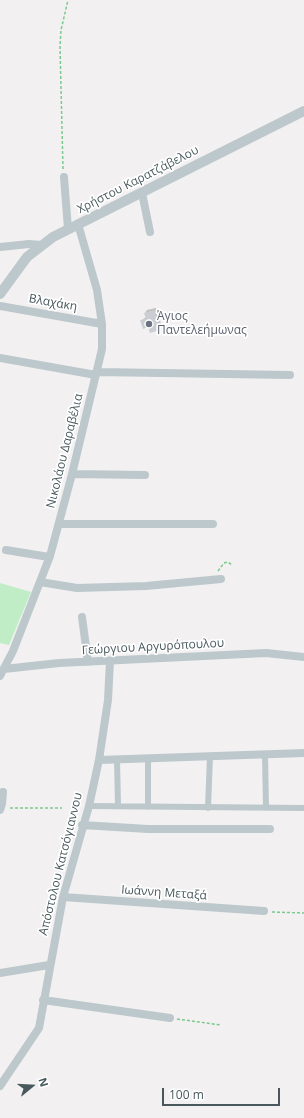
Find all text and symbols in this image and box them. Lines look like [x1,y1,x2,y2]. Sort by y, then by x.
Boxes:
street label: Χρήστου Καρατζάβελου [75,143,201,217]
street label: Βλαχάκη [28,292,78,314]
place label: Άγιος Παντελεήμωνας [157,310,247,338]
marker: Άγιος Παντελεήμωνας [144,319,154,329]
street label: Νικολάου Δαραβέλια [44,392,86,510]
street label: Γεώργιου Αργυρόπουλου [82,636,224,658]
street label: Απόστολου Κατσόγιαννου [36,791,86,937]
street label: Ιωάννη Μεταξά [121,883,207,903]
north arrow [12,1066,52,1106]
text: N [35,1076,52,1089]
scale bar [164,1080,282,1106]
text: 100 m [169,1086,204,1103]

